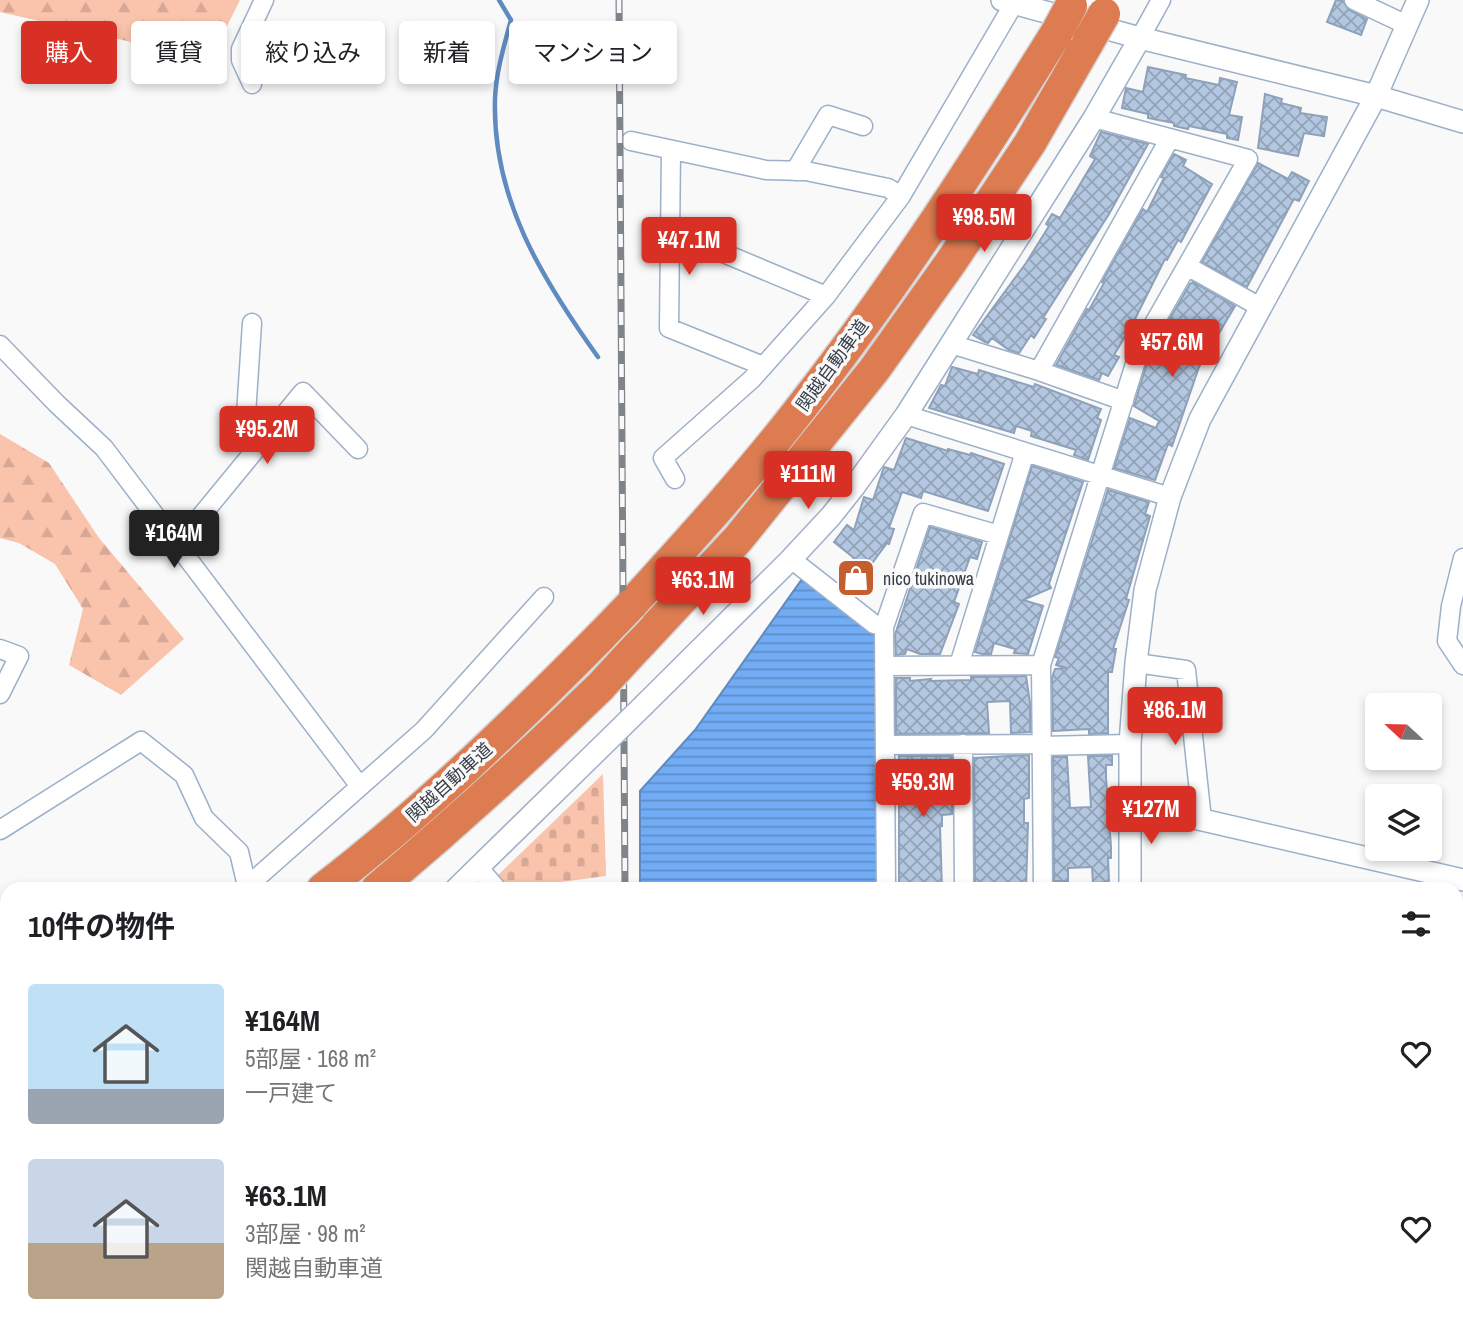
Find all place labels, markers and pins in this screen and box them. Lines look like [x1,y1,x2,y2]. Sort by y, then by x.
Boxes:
pin: ¥98.5M [927,194,1041,254]
pin: ¥47.1M [632,218,746,277]
pin: ¥57.6M [1115,320,1229,379]
pin: ¥95.2M [210,406,324,466]
pin: ¥111M [759,452,857,511]
pin: ¥164M [125,510,223,570]
shop icon: nico tukinowa [835,557,877,599]
pin: ¥63.1M [646,558,760,617]
place label: nico tukinowa [883,566,974,591]
pin: ¥86.1M [1118,688,1232,747]
pin: ¥59.3M [866,760,980,819]
pin: ¥127M [1102,786,1200,846]

